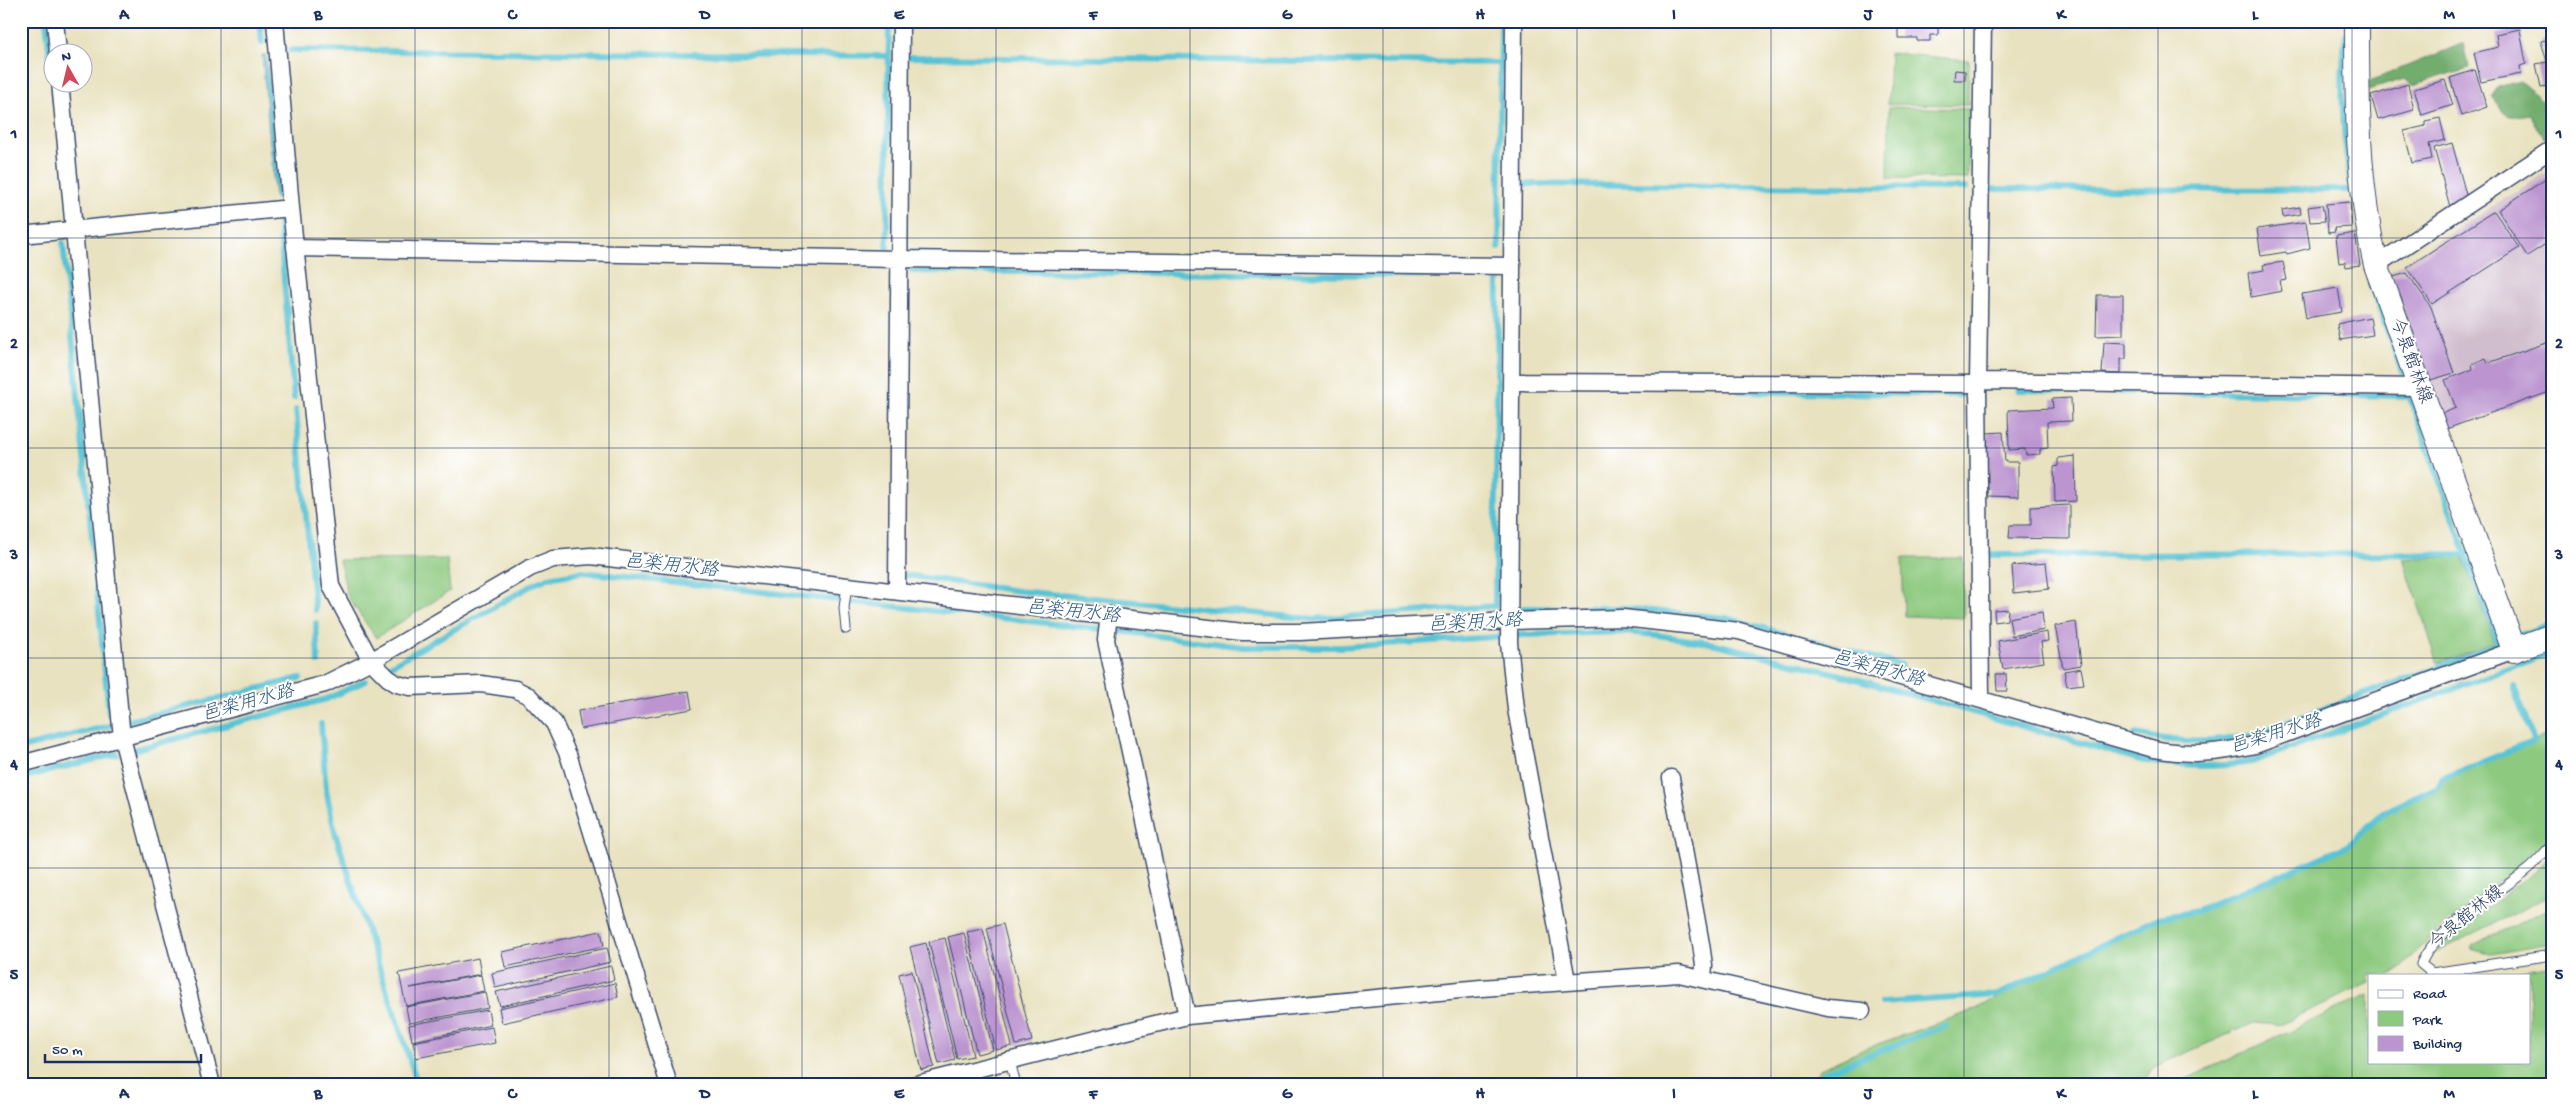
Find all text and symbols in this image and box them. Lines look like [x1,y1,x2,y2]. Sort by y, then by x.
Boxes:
text: A [118,7,130,26]
text: B [313,7,323,26]
text: C [507,7,518,26]
text: D [698,7,711,26]
text: E [894,7,905,26]
text: F [1088,7,1099,26]
text: G [1282,7,1293,26]
text: H [1475,7,1485,26]
text: I [1672,7,1676,26]
text: J [1863,7,1874,26]
text: K [2056,7,2068,26]
text: L [2252,7,2259,26]
text: M [2443,7,2455,26]
north arrow [42,42,92,92]
text: N [61,49,72,67]
text: 1 [10,126,17,145]
text: 1 [2555,126,2562,145]
street label: 今泉館林線 [2385,315,2436,407]
text: 2 [10,336,18,355]
text: 2 [2555,336,2563,355]
text: 3 [9,547,18,566]
text: 3 [2554,547,2563,566]
water label: 邑楽用水路 [623,550,721,584]
water label: 邑楽用水路 [1025,596,1123,630]
water label: 邑楽用水路 [1427,609,1524,638]
water label: 邑楽用水路 [1829,646,1928,694]
water label: 邑楽用水路 [199,679,298,727]
water label: 邑楽用水路 [2227,709,2326,760]
text: 4 [9,757,18,776]
text: 4 [2554,757,2563,776]
street label: 今泉館林線 [2425,881,2509,954]
text: 5 [10,967,19,986]
text: 5 [2555,967,2564,986]
legend [2368,974,2530,1064]
text: Road [2413,986,2447,1004]
text: Park [2412,1012,2443,1030]
scale bar [45,1031,201,1063]
text: Building [2412,1036,2462,1054]
text: 50 m [52,1042,83,1060]
text: A [118,1086,130,1105]
text: B [313,1086,323,1105]
text: C [507,1086,518,1105]
text: D [698,1086,711,1105]
text: E [894,1086,905,1105]
text: F [1088,1086,1099,1105]
text: G [1282,1086,1293,1105]
text: H [1475,1086,1485,1105]
text: I [1672,1086,1676,1105]
text: J [1863,1086,1874,1105]
text: K [2056,1086,2068,1105]
text: L [2252,1086,2259,1105]
text: M [2443,1086,2455,1105]

